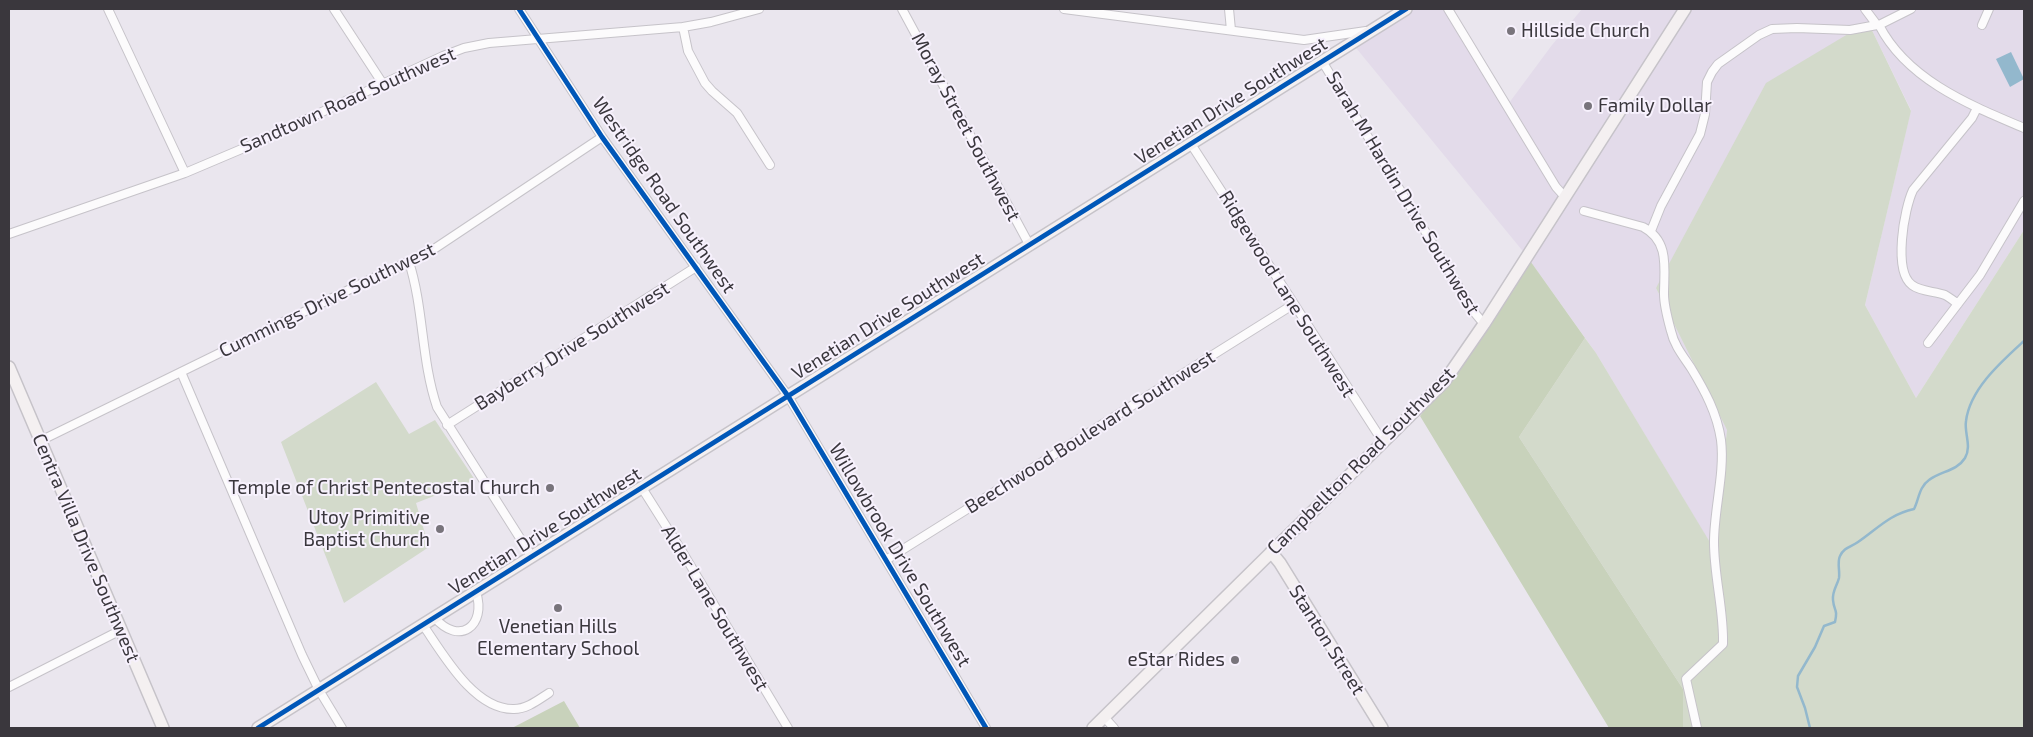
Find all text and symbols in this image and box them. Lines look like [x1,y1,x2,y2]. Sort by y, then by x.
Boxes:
place label: Hillside Church [1521,20,1650,42]
marker: Hillside Church [1505,25,1517,37]
street label: Moray Street Southwest [907,29,1025,225]
street label: Venetian Drive Southwest [1131,32,1331,170]
street label: Sandtown Road Southwest [237,42,459,158]
street label: Sarah M Hardin Drive Southwest [1321,67,1485,319]
street label: Westridge Road Southwest [587,93,741,297]
place label: Family Dollar [1598,95,1712,117]
marker: Family Dollar [1582,100,1594,112]
street label: Ridgewood Lane Southwest [1214,186,1360,402]
street label: Cummings Drive Southwest [215,238,439,362]
street label: Venetian Drive Southwest [788,247,988,385]
street label: Bayberry Drive Southwest [470,277,674,415]
street label: Beechwood Boulevard Southwest [961,345,1219,519]
street label: Campbellton Road Southwest [1263,363,1459,559]
street label: Centra Villa Drive Southwest [27,430,145,666]
street label: Willowbrook Drive Southwest [824,439,976,671]
street label: Venetian Drive Southwest [445,462,645,600]
place label: Temple of Christ Pentecostal Church [228,477,540,499]
marker: Temple of Christ Pentecostal Church [544,482,556,494]
place label: Utoy Primitive Baptist Church [303,507,430,551]
street label: Alder Lane Southwest [656,521,774,695]
marker: Utoy Primitive Baptist Church [434,523,446,535]
street label: Stanton Street [1284,581,1370,699]
marker: Venetian Hills Elementary School [552,602,564,614]
place label: Venetian Hills Elementary School [477,616,639,660]
place label: eStar Rides [1128,649,1225,671]
marker: eStar Rides [1229,654,1241,666]

